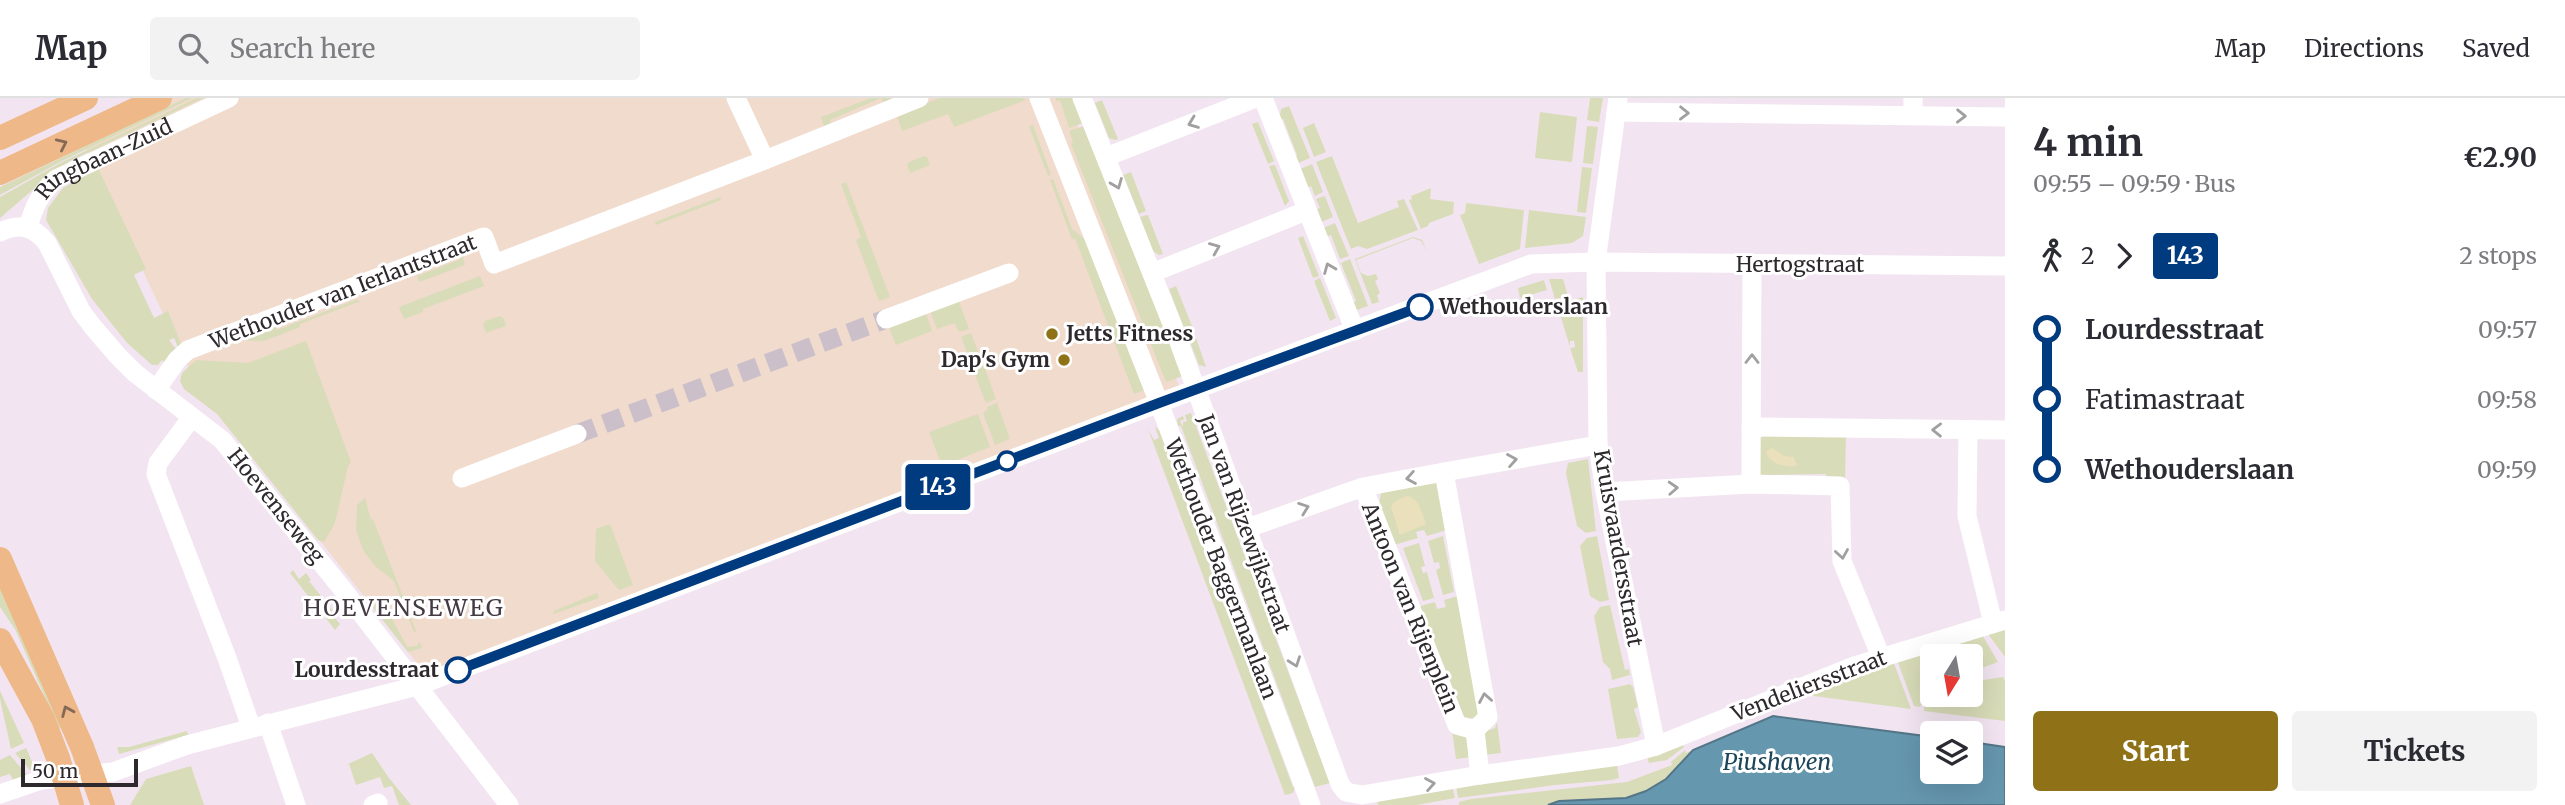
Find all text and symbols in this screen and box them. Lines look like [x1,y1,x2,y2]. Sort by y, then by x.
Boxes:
search box [150,17,640,80]
text: Map [35,28,108,69]
icon: search [174,29,212,67]
text: Search here [230,32,375,65]
text: Map [2215,33,2266,64]
text: Directions [2304,33,2424,64]
text: Saved [2462,33,2530,64]
one-way arrow [1679,105,1690,121]
one-way arrow [1956,108,1966,124]
street label: Ringbaan-Zuid [29,112,177,205]
one-way arrow [1187,114,1199,128]
text: 4 min [2033,119,2143,166]
one-way arrow [55,139,67,153]
text: €2.90 [2463,141,2537,174]
text: 09:55 – 09:59 · Bus [2033,169,2236,198]
one-way arrow [1108,178,1122,190]
street label: Wethouder van Ierlantstraat [205,228,480,355]
icon: walk [2033,237,2071,275]
icon: forward [2105,237,2143,275]
text: 143 [2167,240,2204,271]
text: 2 [2081,241,2095,270]
text: 2 stops [2459,241,2537,270]
one-way arrow [1209,242,1221,256]
street label: Hertogstraat [1736,251,1864,278]
one-way arrow [1324,263,1338,275]
place label: Wethouderslaan [1438,293,1608,320]
marker: Wethouderslaan [1407,294,1433,320]
text: Lourdesstraat [2085,313,2264,346]
text: 09:57 [2478,315,2537,344]
place label: Jetts Fitness [1065,320,1194,347]
marker: Jetts Fitness [1044,326,1060,342]
place label: Dap's Gym [941,346,1050,373]
marker: Dap's Gym [1056,352,1072,368]
one-way arrow [1744,353,1760,364]
text: Fatimastraat [2085,383,2245,416]
text: 09:58 [2477,385,2537,414]
street label: Jan van Rijzewijkstraat [1192,410,1297,637]
one-way arrow [1931,422,1942,437]
street label: Wethouder Baggermanlaan [1159,434,1284,703]
street label: Hoevenseweg [222,443,331,569]
street label: Kruisvaardersstraat [1588,447,1649,649]
unlabelled marker [997,451,1017,471]
one-way arrow [1506,453,1517,468]
text: Wethouderslaan [2085,453,2294,486]
text: 09:59 [2477,455,2537,484]
line badge: 143 [898,464,978,510]
one-way arrow [1405,470,1417,485]
text: 143 [919,471,957,502]
one-way arrow [1668,481,1679,496]
street label: Antoon van Rijenplein [1355,498,1465,717]
one-way arrow [1297,502,1309,516]
one-way arrow [1834,548,1849,560]
district label: HOEVENSEWEG [303,593,505,622]
street label: Vendeliersstraat [1727,644,1890,728]
north arrow [1920,644,1983,707]
map controls [1920,644,1983,784]
place label: Lourdesstraat [294,656,440,683]
one-way arrow [1286,656,1300,668]
marker: Lourdesstraat [445,657,471,683]
one-way arrow [1478,692,1493,704]
one-way arrow [61,705,75,718]
button: Start [2033,711,2278,791]
button: Tickets [2292,711,2537,791]
button: layers [1920,721,1983,784]
water label: Piushaven [1723,747,1831,776]
scale bar [21,756,138,788]
text: 50 m [32,759,78,783]
one-way arrow [1424,777,1435,792]

